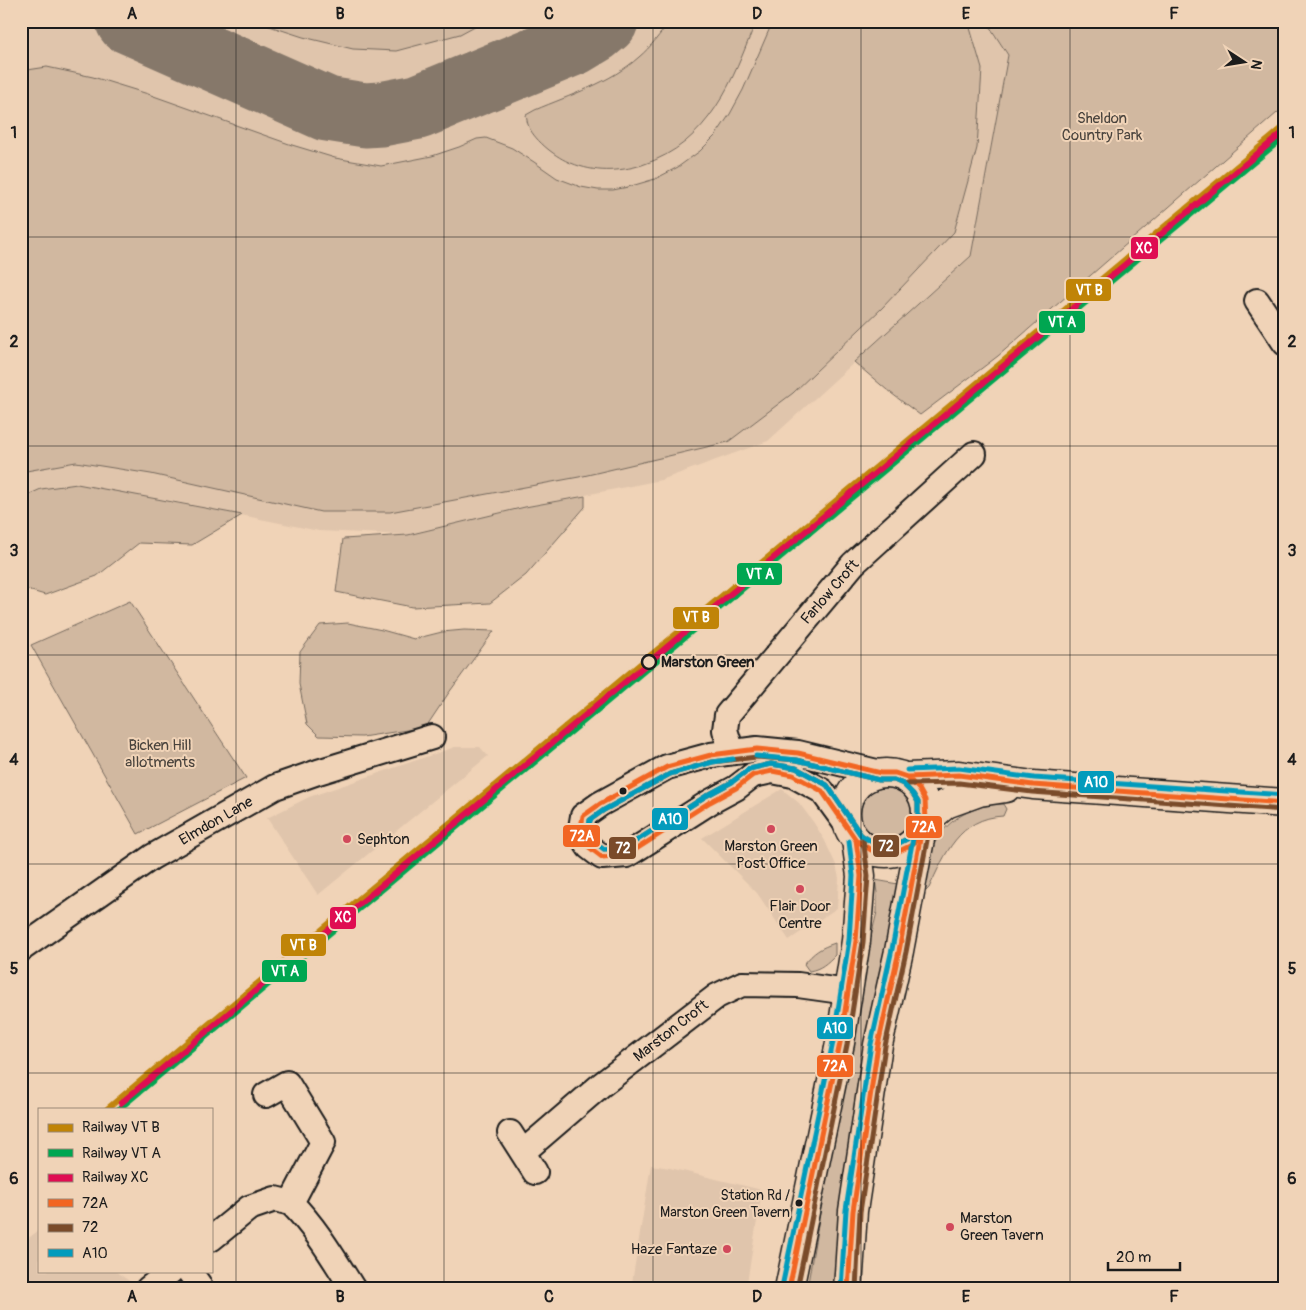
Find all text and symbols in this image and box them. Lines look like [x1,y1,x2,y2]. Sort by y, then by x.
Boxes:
text: A [127,4,138,24]
text: B [335,4,345,24]
text: C [544,4,554,24]
text: D [752,4,762,24]
text: E [962,4,971,24]
text: F [1169,4,1179,24]
north arrow [1218,38,1268,88]
text: N [1247,58,1266,71]
park label: Sheldon Country Park [1062,109,1143,145]
text: 1 [11,123,17,143]
text: 1 [1289,123,1295,143]
line badge: XC [1130,236,1159,260]
text: XC [1136,240,1153,257]
line badge: VT B [1065,278,1112,302]
text: VT B [1075,282,1103,299]
line badge: VT A [1038,310,1086,334]
text: VT A [1048,314,1076,331]
text: 2 [10,332,19,352]
text: 2 [1288,332,1297,352]
text: 3 [10,541,19,561]
text: 3 [1288,541,1297,561]
street label: Farlow Croft [797,555,864,628]
line badge: VT A [736,562,783,586]
text: VT A [746,566,774,583]
line badge: VT B [672,606,720,630]
text: VT B [682,609,710,626]
place label: Marston Green [661,653,755,672]
marker: Marston Green [641,654,657,670]
park label: Bicken Hill allotments [125,736,195,772]
text: 4 [9,750,19,770]
text: 4 [1287,750,1297,770]
line badge: A10 [1077,770,1115,794]
text: A10 [1084,774,1108,791]
unlabelled marker [618,786,628,796]
street label: Elmdon Lane [176,792,257,850]
line badge: A10 [651,807,689,831]
text: A10 [658,811,682,828]
line badge: 72A [905,815,943,839]
text: 72A [912,819,936,836]
marker: Marston Green Post Office [765,823,777,835]
line badge: 72A [562,824,601,848]
text: 72A [570,828,594,845]
place label: Sephton [357,830,410,849]
marker: Sephton [341,833,353,845]
line badge: 72 [872,834,900,858]
line badge: 72 [608,836,637,860]
place label: Marston Green Post Office [724,837,818,873]
text: 72 [878,838,894,855]
text: 72 [615,840,631,857]
marker: Flair Door Centre [794,883,806,895]
place label: Flair Door Centre [769,897,832,933]
line badge: XC [329,906,357,930]
text: XC [335,909,352,926]
line badge: VT B [280,933,327,957]
text: VT B [289,937,317,954]
text: 5 [10,959,19,979]
line badge: VT A [261,959,308,983]
text: 5 [1288,959,1297,979]
text: VT A [271,963,299,980]
street label: Marston Croft [630,995,713,1066]
line badge: A10 [816,1016,854,1040]
text: A10 [823,1020,847,1037]
line badge: 72A [816,1054,854,1078]
text: 72A [823,1058,847,1075]
legend [38,1108,212,1272]
text: Railway VT B [82,1118,160,1137]
text: Railway VT A [82,1144,161,1163]
text: Railway XC [82,1168,148,1187]
text: 6 [9,1169,19,1189]
text: 6 [1287,1169,1297,1189]
place label: Station Rd / Marston Green Tavern [660,1187,790,1221]
text: 72A [82,1194,108,1213]
marker: Station Rd / Marston Green Tavern [794,1198,804,1208]
place label: Marston Green Tavern [960,1209,1044,1245]
text: 72 [82,1218,98,1237]
marker: Marston Green Tavern [944,1221,956,1233]
place label: Haze Fantaze [631,1240,718,1259]
scale bar [1108,1240,1181,1272]
marker: Haze Fantaze [721,1243,733,1255]
text: A10 [82,1244,108,1263]
text: 20 m [1116,1248,1151,1267]
text: A [127,1287,138,1307]
text: B [335,1287,345,1307]
text: C [544,1287,554,1307]
text: D [752,1287,762,1307]
text: E [962,1287,971,1307]
text: F [1169,1287,1179,1307]

